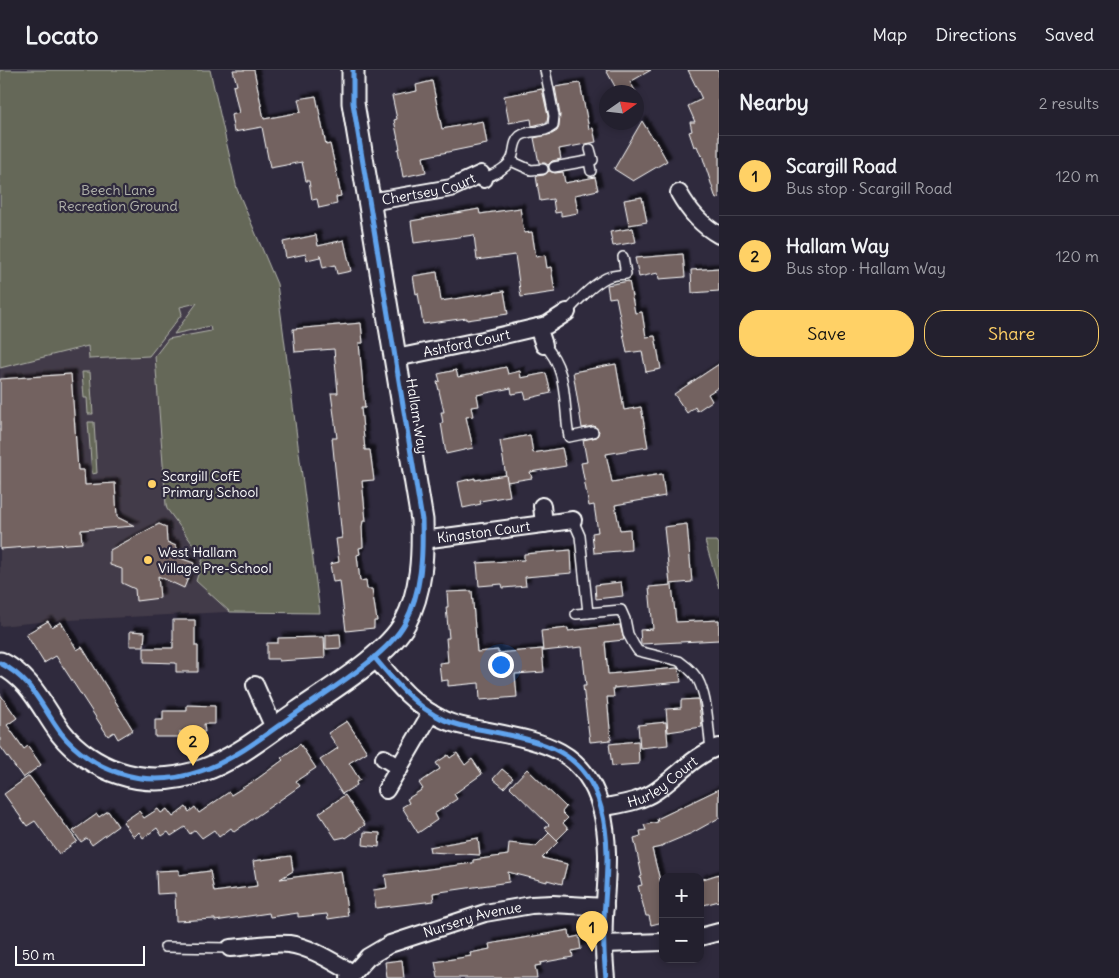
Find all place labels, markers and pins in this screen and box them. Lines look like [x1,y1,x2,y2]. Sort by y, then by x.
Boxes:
place label: Scargill CofE Primary School [162,467,258,501]
marker: Scargill CofE Primary School [146,478,158,490]
place label: West Hallam Village Pre-School [158,543,272,577]
marker: West Hallam Village Pre-School [142,554,154,566]
pin: 2 [177,725,209,766]
pin: 1 [576,911,608,952]

